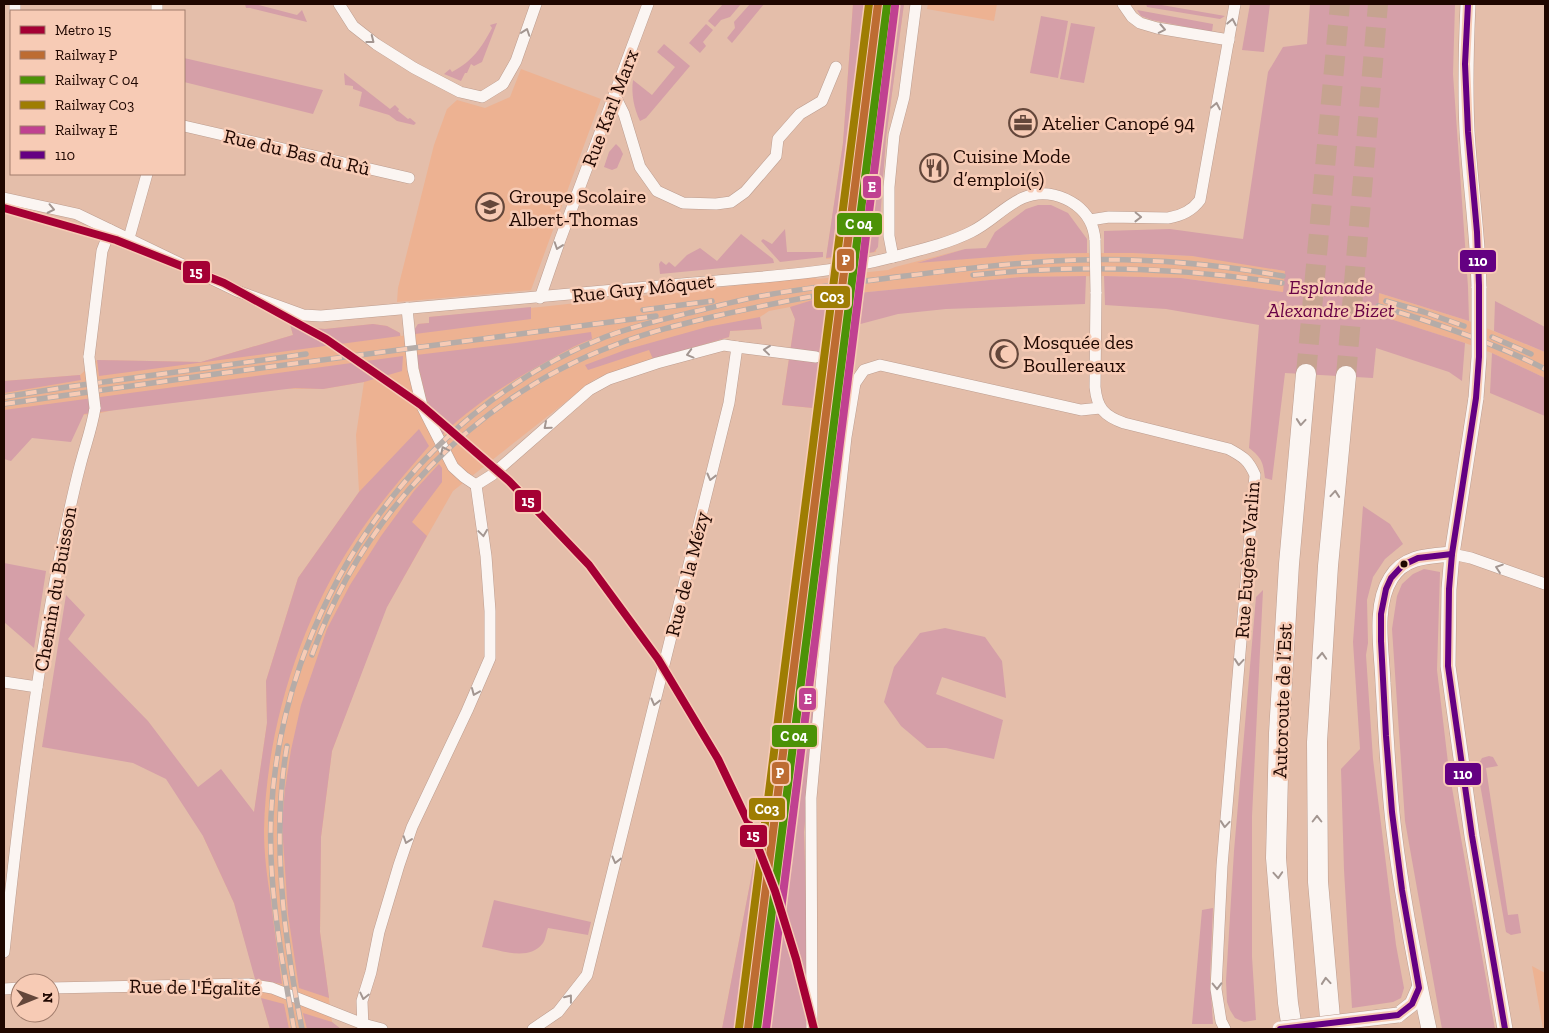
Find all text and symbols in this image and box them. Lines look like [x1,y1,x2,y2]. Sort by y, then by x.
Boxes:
legend [10,10,185,175]
one-way arrow [1226,18,1237,26]
text: Metro 15 [55,21,112,39]
one-way arrow [1157,23,1166,34]
one-way arrow [520,28,530,37]
one-way arrow [365,34,374,42]
text: Railway P [55,46,118,64]
street label: Rue Karl Marx [577,46,643,170]
text: Railway C 04 [55,71,138,89]
text: Railway C03 [55,96,134,114]
one-way arrow [1211,102,1221,111]
office icon: Atelier Canopé 94 [1008,108,1038,138]
place label: Atelier Canopé 94 [1042,111,1195,135]
text: Railway E [55,121,118,139]
street label: Rue du Bas du Rû [221,123,373,181]
place label: Cuisine Mode d’emploi(s) [953,144,1070,191]
text: 110 [55,146,75,164]
restaurant icon: Cuisine Mode d’emploi(s) [919,153,949,183]
line badge: E [862,175,882,199]
text: E [868,179,876,196]
place label: Groupe Scolaire Albert-Thomas [509,184,646,231]
school or university icon: Groupe Scolaire Albert-Thomas [475,192,505,222]
one-way arrow [47,203,56,214]
line badge: C 04 [836,212,883,236]
one-way arrow [1135,212,1143,222]
text: C 04 [845,216,873,233]
one-way arrow [554,241,564,250]
line badge: P [836,248,855,272]
line badge: 110 [1459,249,1497,273]
text: P [842,252,851,269]
text: 110 [1468,253,1488,270]
line badge: 15 [182,260,211,284]
text: 15 [190,264,202,281]
street label: Rue Guy Môquet [571,269,716,307]
park label: Esplanade Alexandre Bizet [1266,275,1395,322]
line badge: C03 [813,285,851,309]
text: C03 [820,289,845,306]
place label: Mosquée des Boullereaux [1023,330,1134,377]
mosque icon: Mosquée des Boullereaux [989,339,1019,369]
one-way arrow [763,345,771,356]
one-way arrow [685,348,694,359]
one-way arrow [1296,419,1307,427]
one-way arrow [544,420,553,429]
one-way arrow [440,446,450,455]
one-way arrow [706,472,717,481]
street label: Rue Eugène Varlin [1230,480,1265,639]
line badge: 15 [514,489,542,513]
one-way arrow [1329,490,1340,498]
text: 15 [522,493,534,510]
street label: Chemin du Buisson [29,504,81,673]
street label: Rue de la Mézy [660,508,714,639]
one-way arrow [477,529,488,537]
unlabelled marker [1399,559,1409,569]
one-way arrow [1495,564,1504,574]
street label: Autoroute de l’Est [1267,623,1297,779]
one-way arrow [1317,652,1328,660]
one-way arrow [1234,658,1245,666]
one-way arrow [471,687,481,696]
line badge: E [798,687,817,711]
text: E [804,691,812,708]
one-way arrow [650,698,661,707]
line badge: C 04 [771,724,818,748]
text: C 04 [780,728,808,745]
line badge: P [771,761,790,785]
line badge: 110 [1444,762,1482,786]
text: P [776,765,785,782]
text: 110 [1453,766,1473,783]
line badge: C03 [748,797,786,821]
text: C03 [755,801,780,818]
one-way arrow [1312,814,1322,822]
one-way arrow [1220,820,1231,828]
line badge: 15 [739,824,768,848]
text: 15 [747,827,759,844]
one-way arrow [403,835,413,843]
one-way arrow [611,856,622,865]
one-way arrow [1272,871,1283,879]
north arrow [10,973,60,1023]
street label: Rue de l'Égalité [129,974,261,1000]
one-way arrow [1321,976,1332,984]
one-way arrow [1212,982,1222,990]
text: N [39,992,56,1004]
one-way arrow [359,992,370,1000]
one-way arrow [563,994,572,1004]

